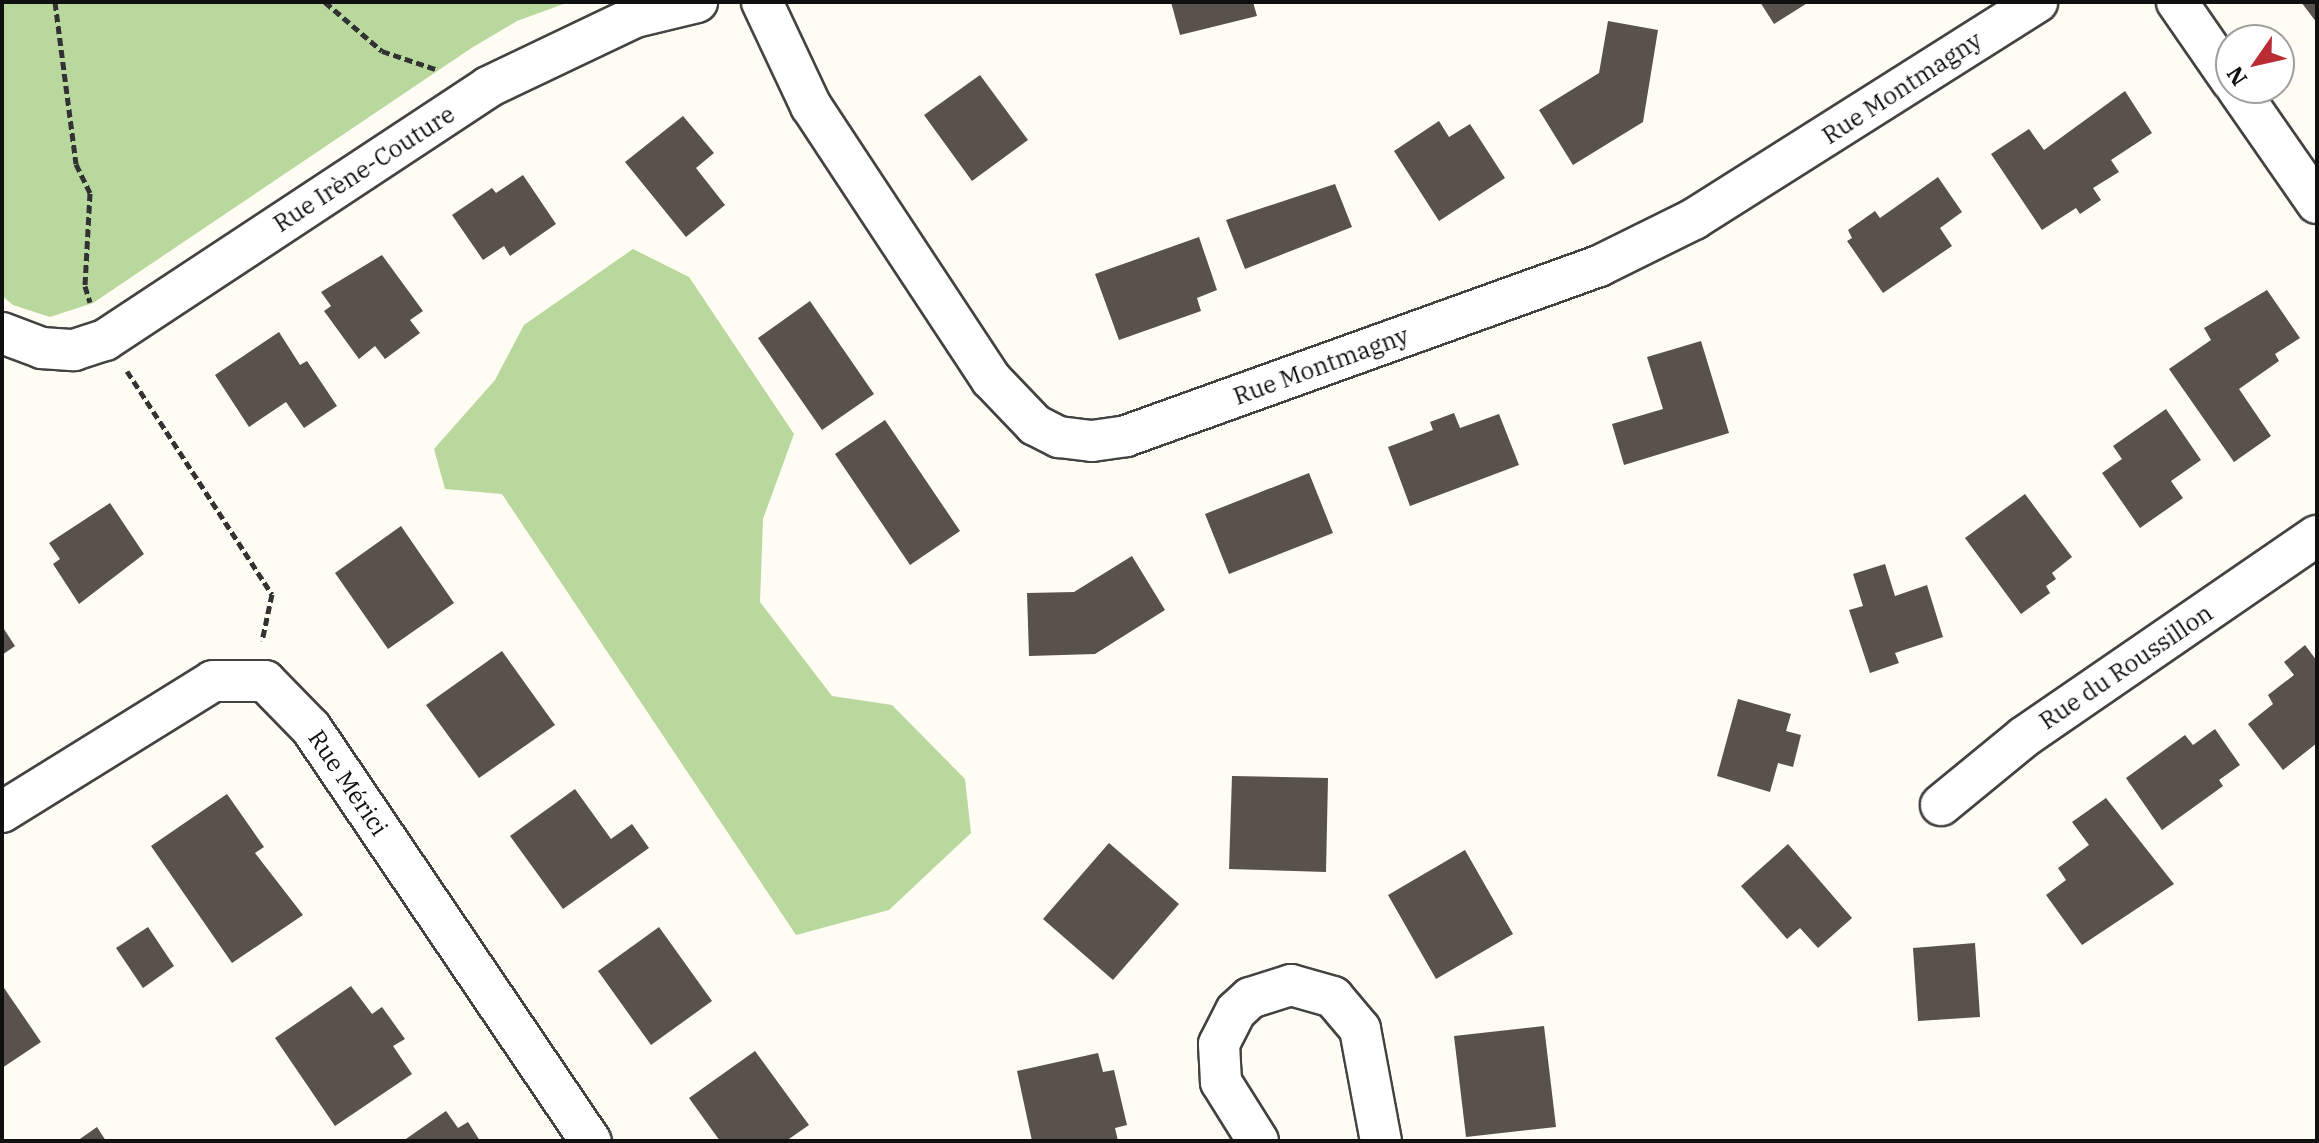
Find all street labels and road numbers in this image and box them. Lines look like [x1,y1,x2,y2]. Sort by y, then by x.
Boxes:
street label: Rue Montmagny [1817,26,1987,150]
street label: Rue Irène-Couture [268,100,460,238]
street label: Rue Montmagny [1229,321,1413,411]
street label: Rue du Roussillon [2034,598,2218,736]
street label: Rue Mérici [302,725,394,841]

